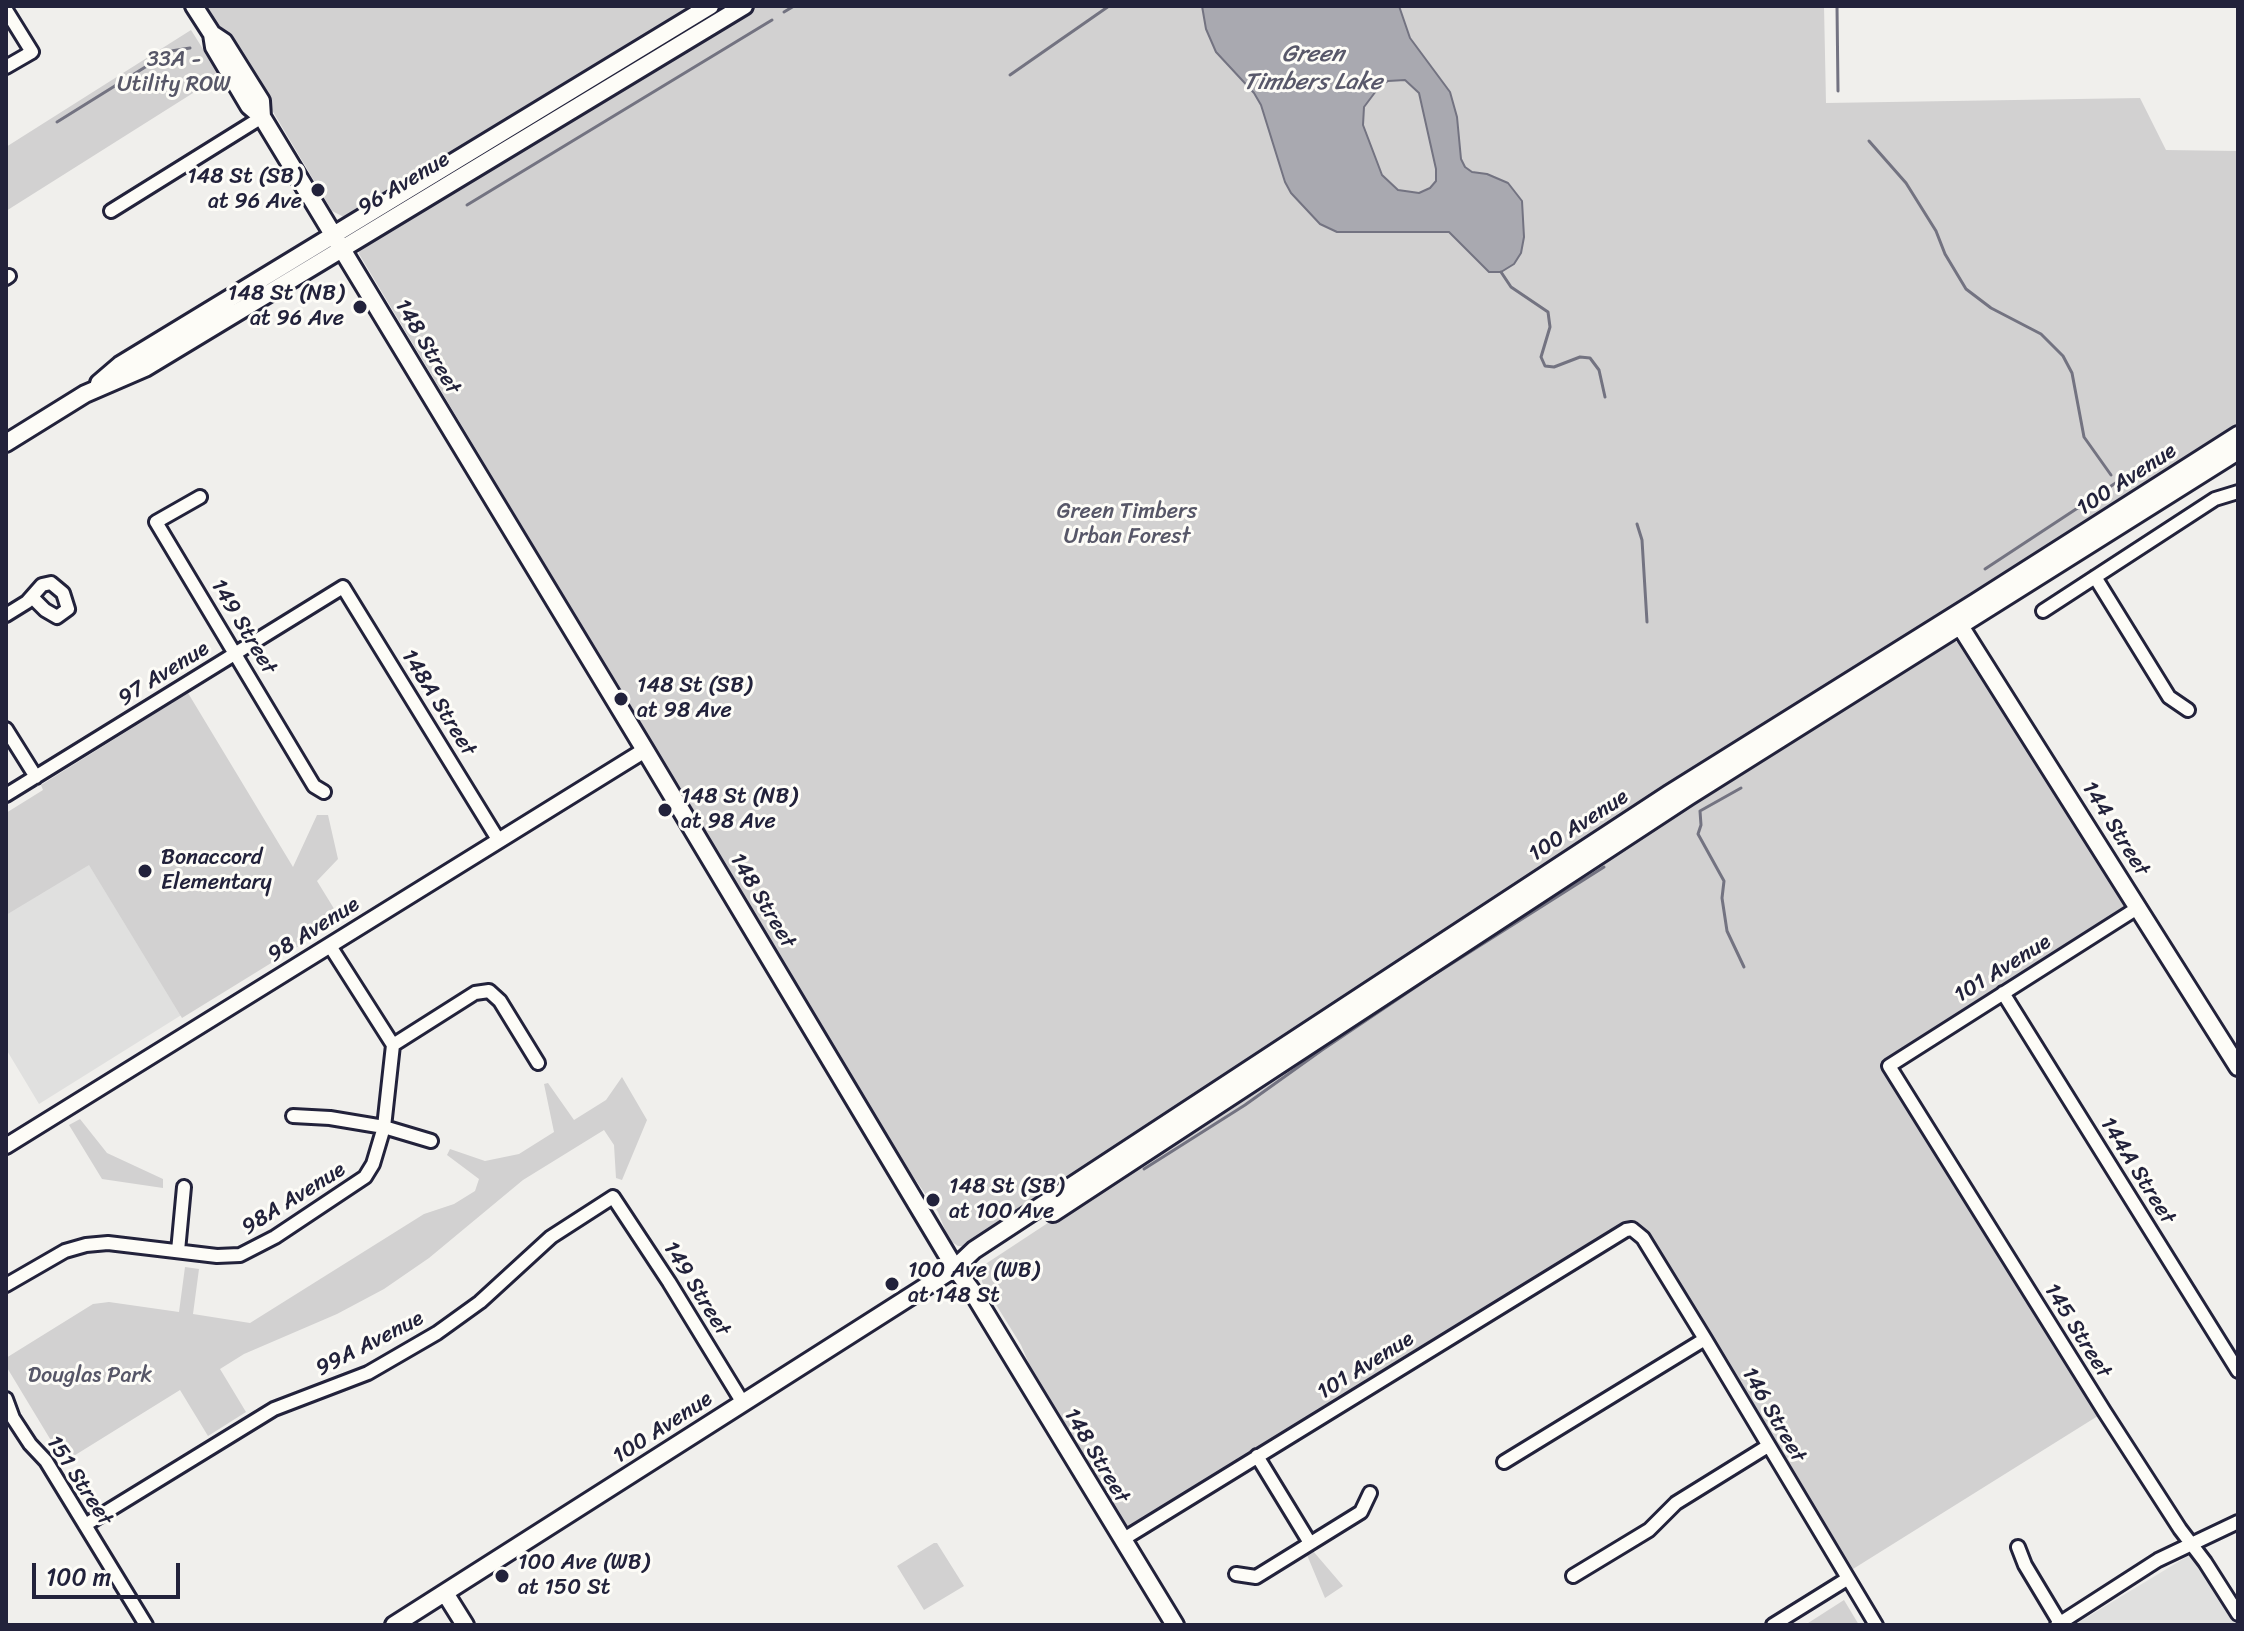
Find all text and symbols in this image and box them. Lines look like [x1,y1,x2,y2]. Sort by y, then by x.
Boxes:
water label: Green Timbers Lake [1244,41,1382,97]
park label: 33A - Utility ROW [117,47,231,98]
street label: 96 Avenue [354,146,454,222]
place label: 148 St (SB) at 96 Ave [187,164,302,216]
marker: 148 St (SB) at 96 Ave [309,181,327,199]
place label: 148 St (NB) at 96 Ave [228,281,344,332]
street label: 148 Street [388,295,466,399]
marker: 148 St (NB) at 96 Ave [351,298,369,316]
street label: 100 Avenue [2072,438,2182,522]
park label: Green Timbers Urban Forest [1057,499,1197,550]
street label: 149 Street [204,575,282,679]
street label: 97 Avenue [114,636,214,712]
street label: 148A Street [395,645,481,761]
place label: 148 St (SB) at 98 Ave [637,673,752,724]
marker: 148 St (SB) at 98 Ave [612,690,630,708]
street label: 144 Street [2076,777,2154,881]
place label: 148 St (NB) at 98 Ave [681,784,797,836]
street label: 100 Avenue [1524,784,1634,868]
marker: 148 St (NB) at 98 Ave [656,801,674,819]
place label: Bonaccord Elementary [161,845,272,896]
street label: 148 Street [723,849,801,953]
marker: Bonaccord Elementary [136,862,154,880]
street label: 98 Avenue [263,892,365,968]
street label: 101 Avenue [1950,929,2056,1009]
street label: 144A Street [2094,1113,2180,1229]
street label: 98A Avenue [237,1157,351,1241]
place label: 148 St (SB) at 100 Ave [949,1174,1064,1226]
marker: 148 St (SB) at 100 Ave [924,1191,942,1209]
street label: 149 Street [657,1237,735,1341]
place label: 100 Ave (WB) at 148 St [908,1258,1039,1310]
marker: 100 Ave (WB) at 148 St [883,1275,901,1293]
street label: 145 Street [2038,1279,2116,1383]
street label: 99A Avenue [312,1306,428,1382]
street label: 101 Avenue [1313,1326,1419,1406]
park label: Douglas Park [28,1363,152,1389]
street label: 146 Street [1735,1363,1811,1467]
street label: 100 Avenue [608,1386,718,1470]
street label: 148 Street [1057,1404,1135,1508]
street label: 151 Street [40,1431,118,1531]
scale bar [36,1547,184,1597]
place label: 100 Ave (WB) at 150 St [518,1550,649,1602]
text: 100 m [46,1556,111,1598]
marker: 100 Ave (WB) at 150 St [493,1567,511,1585]

